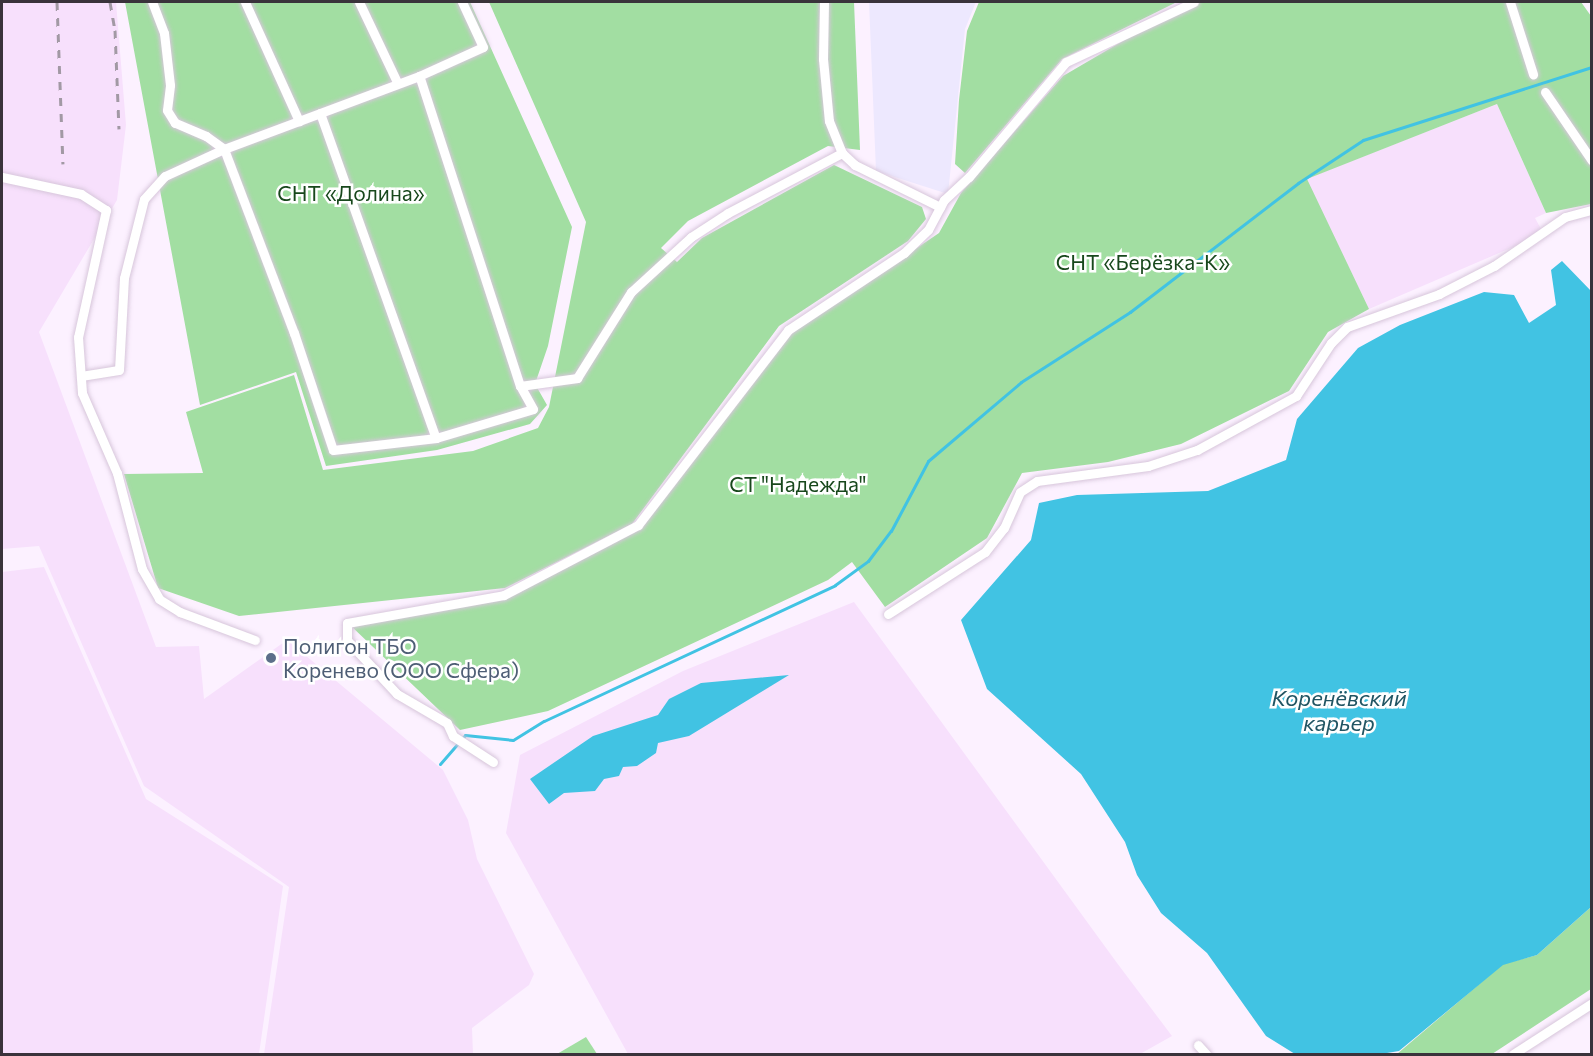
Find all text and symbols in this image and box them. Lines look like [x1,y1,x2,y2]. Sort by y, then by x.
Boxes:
park label: СНТ «Долина» [277,180,425,206]
park label: СНТ «Берёзка-К» [1056,249,1230,275]
park label: СТ "Надежда" [729,471,867,497]
place label: Полигон ТБО Коренево (ООО Сфера) [283,633,519,683]
marker: Полигон ТБО Коренево (ООО Сфера) [264,651,278,665]
water label: Коренёвский карьер [1271,684,1407,736]

